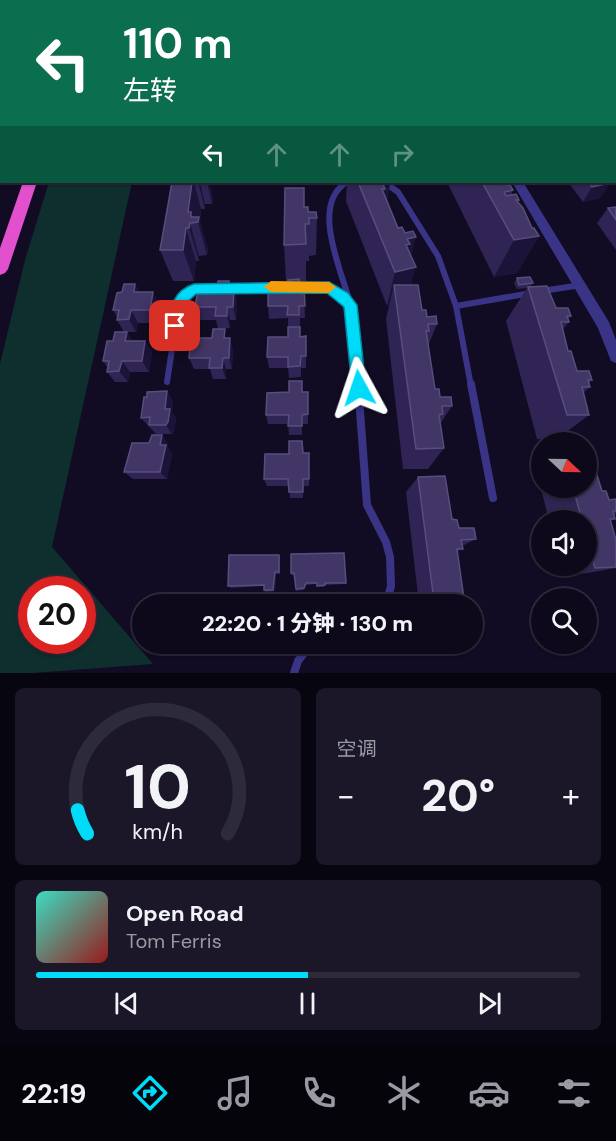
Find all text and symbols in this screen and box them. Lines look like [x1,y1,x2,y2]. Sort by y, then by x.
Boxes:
text: 110 m [123,16,233,71]
icon: left [24,24,102,102]
text: 左转 [123,73,177,108]
icon: left [197,138,230,171]
icon: ahead [260,138,293,171]
icon: ahead [323,138,356,171]
icon: right [386,138,419,171]
pin [149,300,200,351]
icon: arrive [158,309,191,342]
position arrow [327,356,391,420]
north arrow [531,432,597,498]
map controls [531,432,597,654]
button: sound [531,510,597,576]
speed limit sign: 20 [18,576,96,654]
button: search [531,588,597,654]
text: 22:20 · 1 分钟 · 130 m [202,609,413,638]
text: 空调 [337,736,377,762]
text: 10 [124,746,191,827]
text: 20° [421,766,495,825]
text: − [337,774,355,817]
text: + [562,774,580,817]
text: km/h [132,818,183,846]
text: Open Road [126,899,244,928]
text: Tom Ferris [126,928,222,954]
icon: previous [110,987,143,1020]
icon: pause [291,987,324,1020]
icon: next [473,987,506,1020]
icon: directions [129,1072,171,1114]
icon: music [214,1072,256,1114]
icon: phone [298,1072,340,1114]
icon: climate [383,1072,425,1114]
icon: car [468,1072,510,1114]
icon: filters [553,1072,595,1114]
text: 22:19 [21,1076,86,1111]

